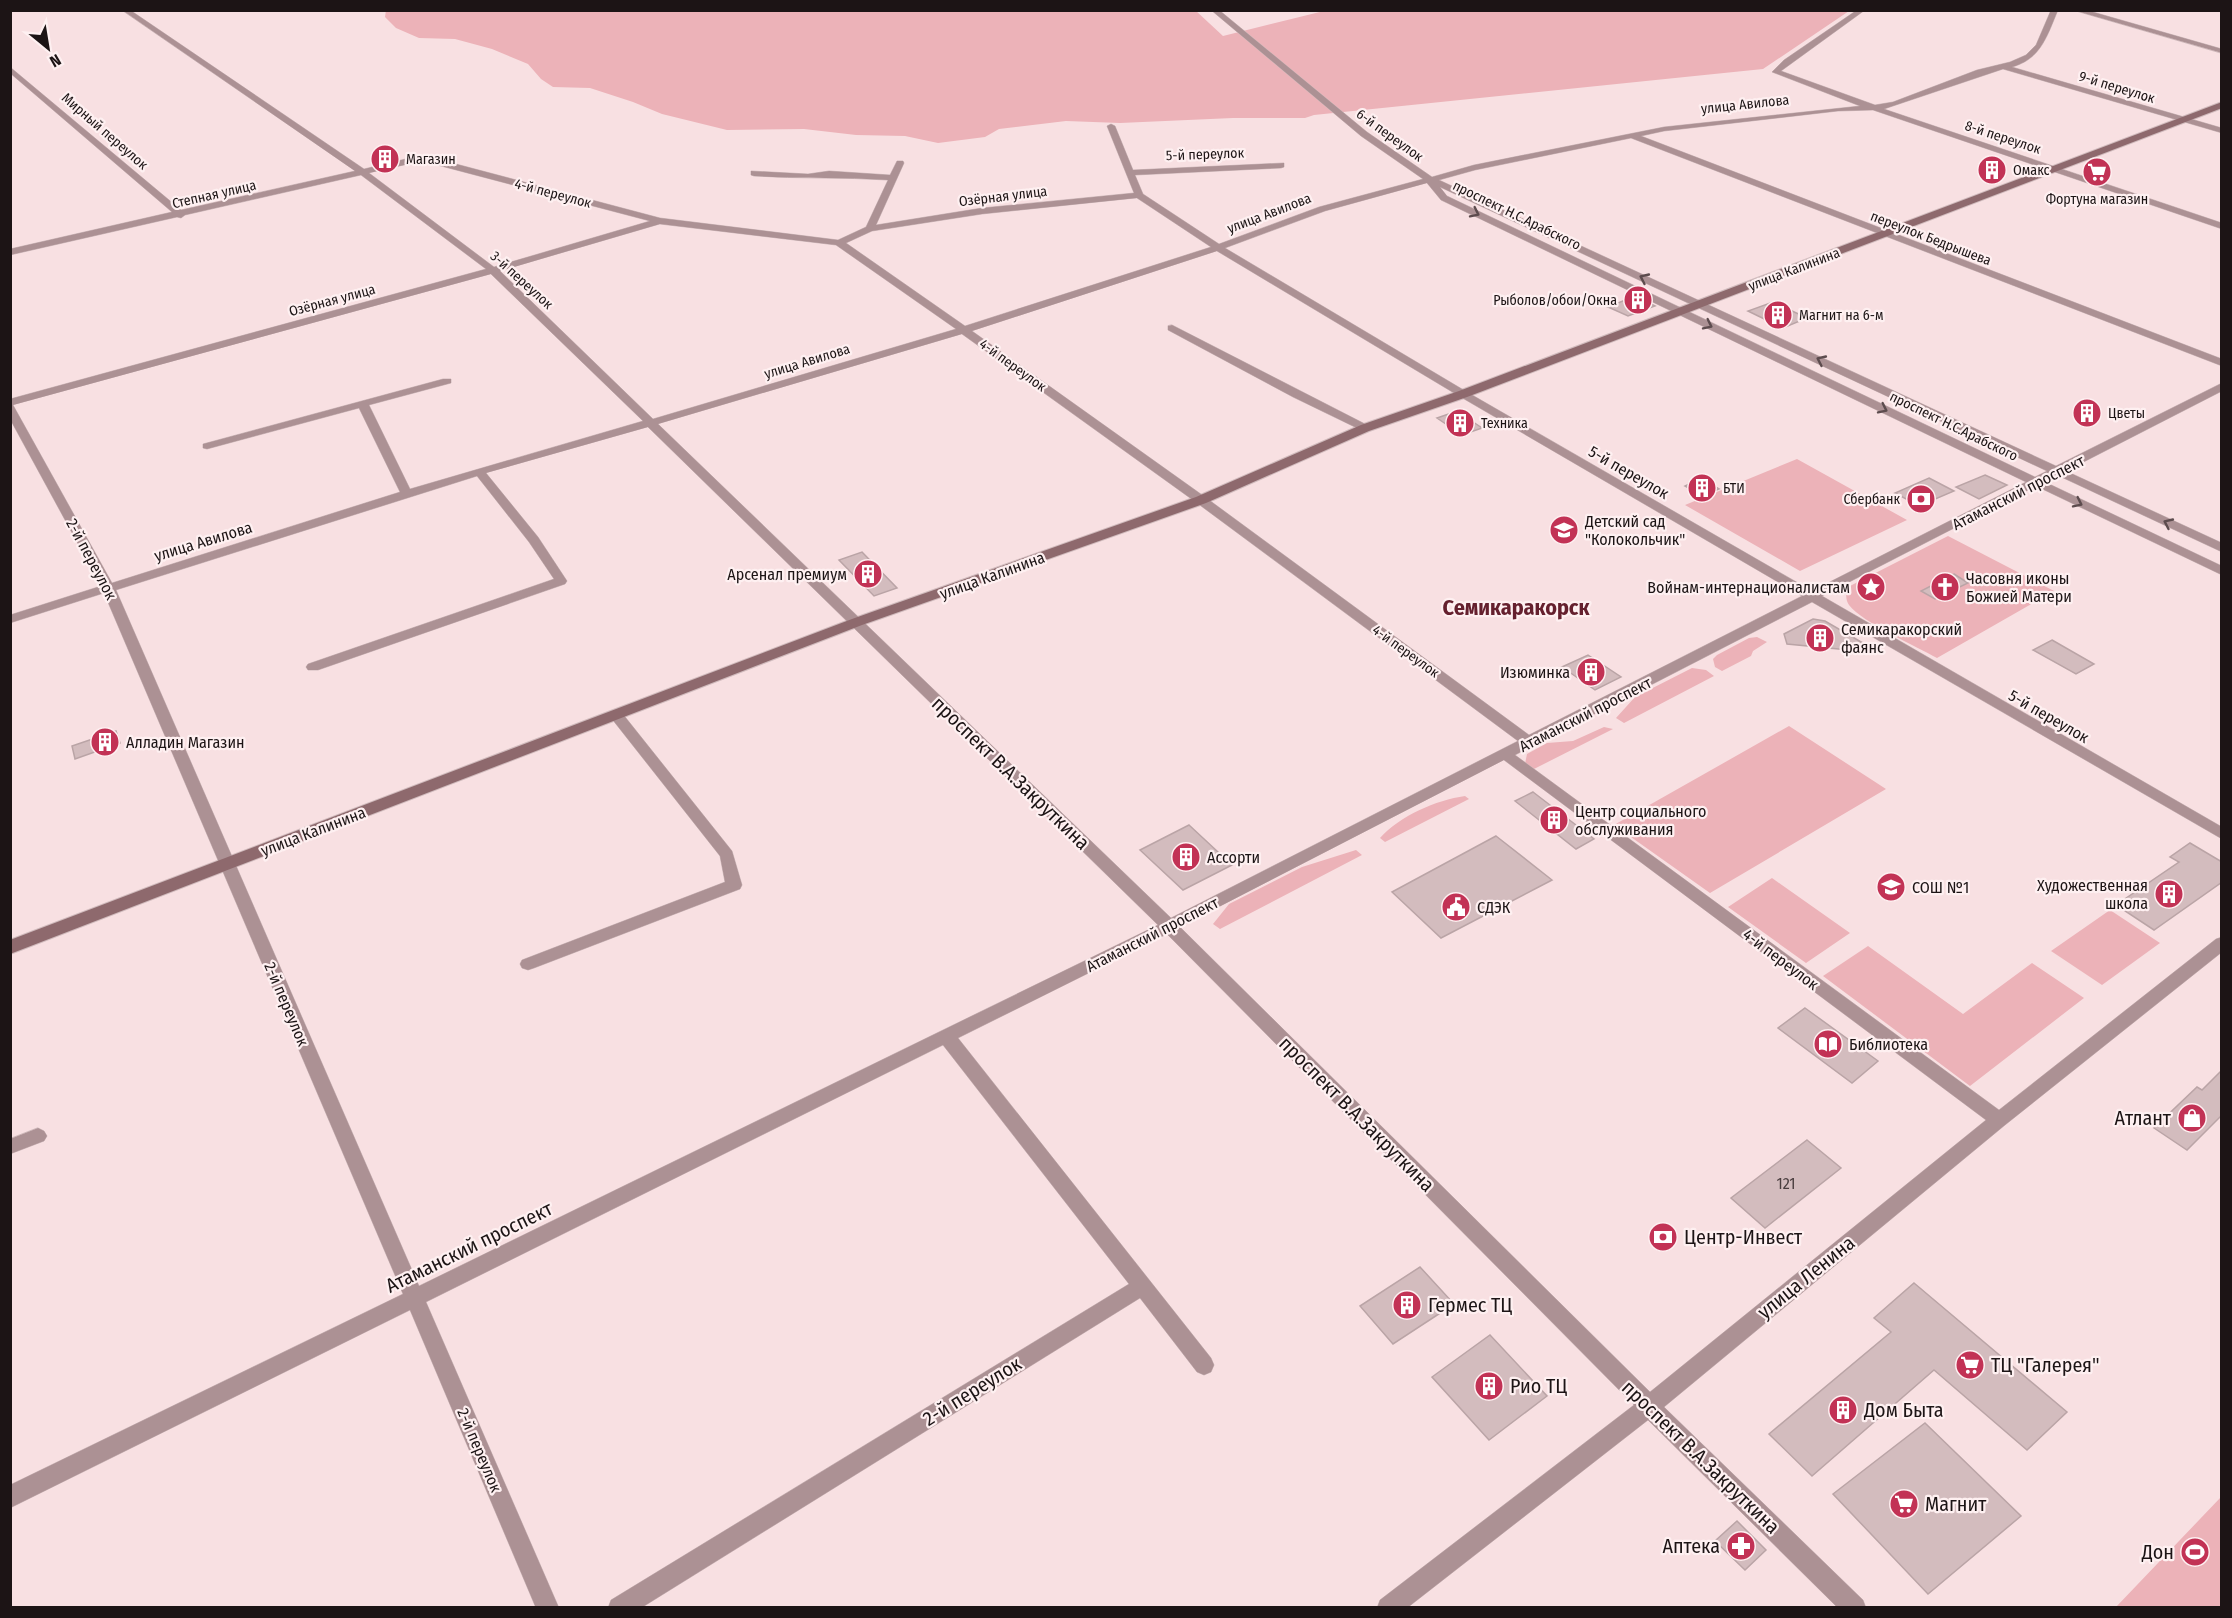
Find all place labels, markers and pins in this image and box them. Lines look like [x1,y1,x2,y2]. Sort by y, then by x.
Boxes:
building icon: Магазин [369,143,401,175]
place label: Магазин [406,151,456,168]
building icon: Омакс [1976,154,2008,186]
supermarket icon: Фортуна магазин [2081,156,2113,188]
place label: Омакс [2013,162,2050,179]
place label: Фортуна магазин [2046,191,2148,208]
building icon: Рыболов/обои/Окна [1622,284,1654,316]
place label: Рыболов/обои/Окна [1493,292,1617,309]
building icon: Магнит на 6-м [1762,299,1794,331]
place label: Магнит на 6-м [1799,307,1883,324]
building icon: Цветы [2071,397,2103,429]
place label: Цветы [2108,405,2145,422]
building icon: Техника [1444,407,1476,439]
place label: Техника [1481,415,1528,432]
building icon: БТИ [1686,472,1718,504]
place label: БТИ [1723,480,1745,497]
bank icon: Сбербанк [1905,483,1937,515]
place label: Сбербанк [1843,491,1900,508]
place label: Детский сад "Колокольчик" [1584,512,1685,549]
school or university icon: Детский сад "Колокольчик" [1548,514,1580,546]
building icon: Арсенал премиум [852,558,884,590]
place label: Арсенал премиум [727,565,847,584]
place label: Часовня иконы Божией Матери [1966,569,2072,606]
place icon: Войнам-интернационалистам [1855,571,1887,603]
church icon: Часовня иконы Божией Матери [1929,571,1961,603]
place label: Войнам-интернационалистам [1647,578,1850,597]
place label: Семикаракорский фаянс [1841,620,1962,657]
building icon: Семикаракорский фаянс [1804,622,1836,654]
building icon: Изюминка [1575,656,1607,688]
place label: Изюминка [1500,663,1570,682]
building icon: Алладин Магазин [89,726,121,758]
place label: Алладин Магазин [126,733,245,752]
place label: Центр социального обслуживания [1575,802,1707,839]
building icon: Центр социального обслуживания [1538,804,1570,836]
building icon: Ассорти [1170,841,1202,873]
place label: Ассорти [1207,848,1260,867]
school or university icon: СОШ №1 [1875,871,1907,903]
place label: Художественная школа [2037,876,2148,913]
place label: СОШ №1 [1912,878,1969,897]
building icon: Художественная школа [2153,878,2185,910]
public building icon: СДЭК [1440,891,1472,923]
place label: СДЭК [1477,898,1511,917]
library icon: Библиотека [1812,1028,1844,1060]
place label: Библиотека [1849,1035,1928,1054]
shop icon: Атлант [2176,1102,2208,1134]
place label: Атлант [2115,1106,2172,1130]
bank icon: Центр-Инвест [1647,1221,1679,1253]
place label: Центр-Инвест [1684,1225,1803,1249]
building icon: Гермес ТЦ [1391,1289,1423,1321]
place label: Гермес ТЦ [1428,1293,1512,1317]
supermarket icon: ТЦ "Галерея" [1954,1349,1986,1381]
place label: ТЦ "Галерея" [1991,1353,2100,1377]
building icon: Рио ТЦ [1473,1370,1505,1402]
place label: Рио ТЦ [1510,1374,1567,1398]
building icon: Дом Быта [1827,1394,1859,1426]
place label: Дом Быта [1863,1398,1944,1422]
supermarket icon: Магнит [1888,1488,1920,1520]
place label: Магнит [1925,1492,1987,1516]
pharmacy icon: Аптека [1725,1530,1757,1562]
place label: Аптека [1663,1534,1720,1558]
sports icon: Дон [2179,1536,2211,1568]
place label: Дон [2141,1540,2174,1564]

